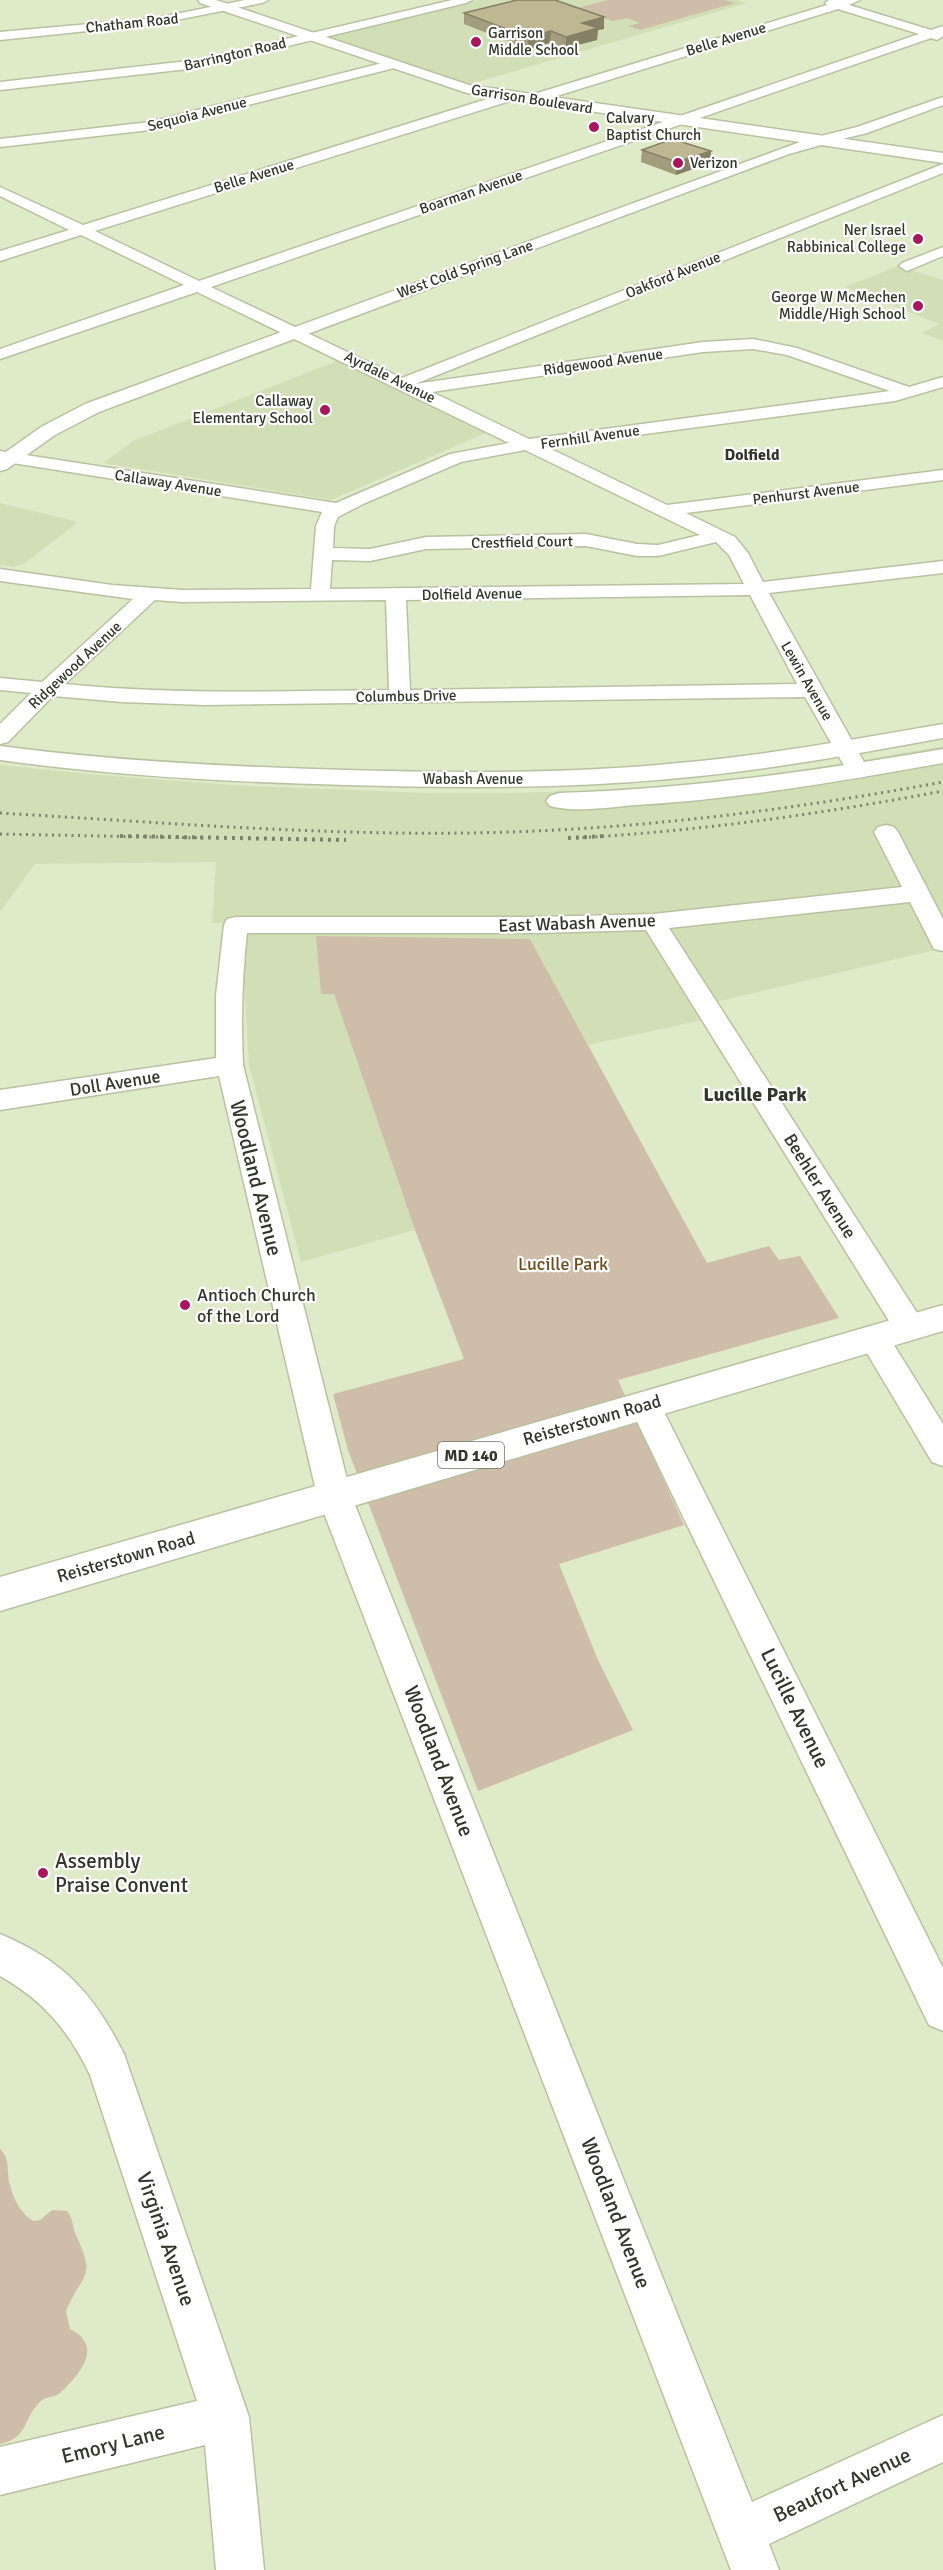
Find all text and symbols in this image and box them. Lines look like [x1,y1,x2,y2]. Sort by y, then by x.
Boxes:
street label: Chatham Road [85,9,179,37]
street label: Belle Avenue [684,18,768,60]
place label: Garrison Middle School [488,24,579,59]
street label: Barrington Road [182,33,288,75]
marker: Garrison Middle School [469,35,483,49]
street label: Garrison Boulevard [470,80,594,118]
street label: Sequoia Avenue [146,93,248,135]
place label: Calvary Baptist Church [606,109,701,144]
marker: Calvary Baptist Church [587,120,601,134]
place label: Verizon [690,154,738,172]
street label: Belle Avenue [212,155,296,197]
marker: Verizon [671,156,685,170]
street label: Boarman Avenue [417,166,525,218]
place label: Ner Israel Rabbinical College [787,221,906,256]
marker: Ner Israel Rabbinical College [911,232,925,246]
street label: West Cold Spring Lane [394,236,536,302]
street label: Oakford Avenue [623,248,723,302]
place label: George W McMechen Middle/High School [771,288,906,323]
marker: George W McMechen Middle/High School [911,299,925,313]
street label: Ridgewood Avenue [542,345,664,379]
street label: Ayrdale Avenue [342,347,438,407]
place label: Callaway Elementary School [192,392,313,427]
marker: Callaway Elementary School [318,403,332,417]
street label: Fernhill Avenue [539,421,641,453]
district label: Dolfield [725,445,780,465]
street label: Callaway Avenue [113,466,223,500]
street label: Penhurst Avenue [751,478,861,508]
street label: Crestfield Court [471,532,573,552]
street label: Dolfield Avenue [422,584,522,604]
street label: Ridgewood Avenue [25,617,125,713]
street label: Lewin Avenue [777,638,837,724]
street label: Columbus Drive [356,686,456,706]
street label: Wabash Avenue [423,770,523,788]
street label: East Wabash Avenue [498,909,656,937]
street label: Doll Avenue [68,1065,162,1101]
district label: Lucille Park [703,1082,807,1107]
street label: Woodland Avenue [224,1097,288,1259]
street label: Beehler Avenue [779,1129,861,1243]
park label: Lucille Park [518,1253,608,1275]
place label: Antioch Church of the Lord [197,1284,316,1327]
marker: Antioch Church of the Lord [178,1298,192,1312]
street label: Reisterstown Road [520,1390,664,1450]
road number: MD 140 [438,1442,504,1468]
street label: Reisterstown Road [54,1527,198,1587]
street label: Lucille Avenue [755,1644,835,1772]
street label: Woodland Avenue [398,1682,480,1840]
place label: Assembly Praise Convent [55,1848,188,1898]
marker: Assembly Praise Convent [36,1866,50,1880]
street label: Woodland Avenue [575,2134,657,2292]
street label: Virginia Avenue [131,2169,201,2309]
street label: Emory Lane [59,2419,167,2469]
street label: Beaufort Avenue [769,2442,915,2528]

